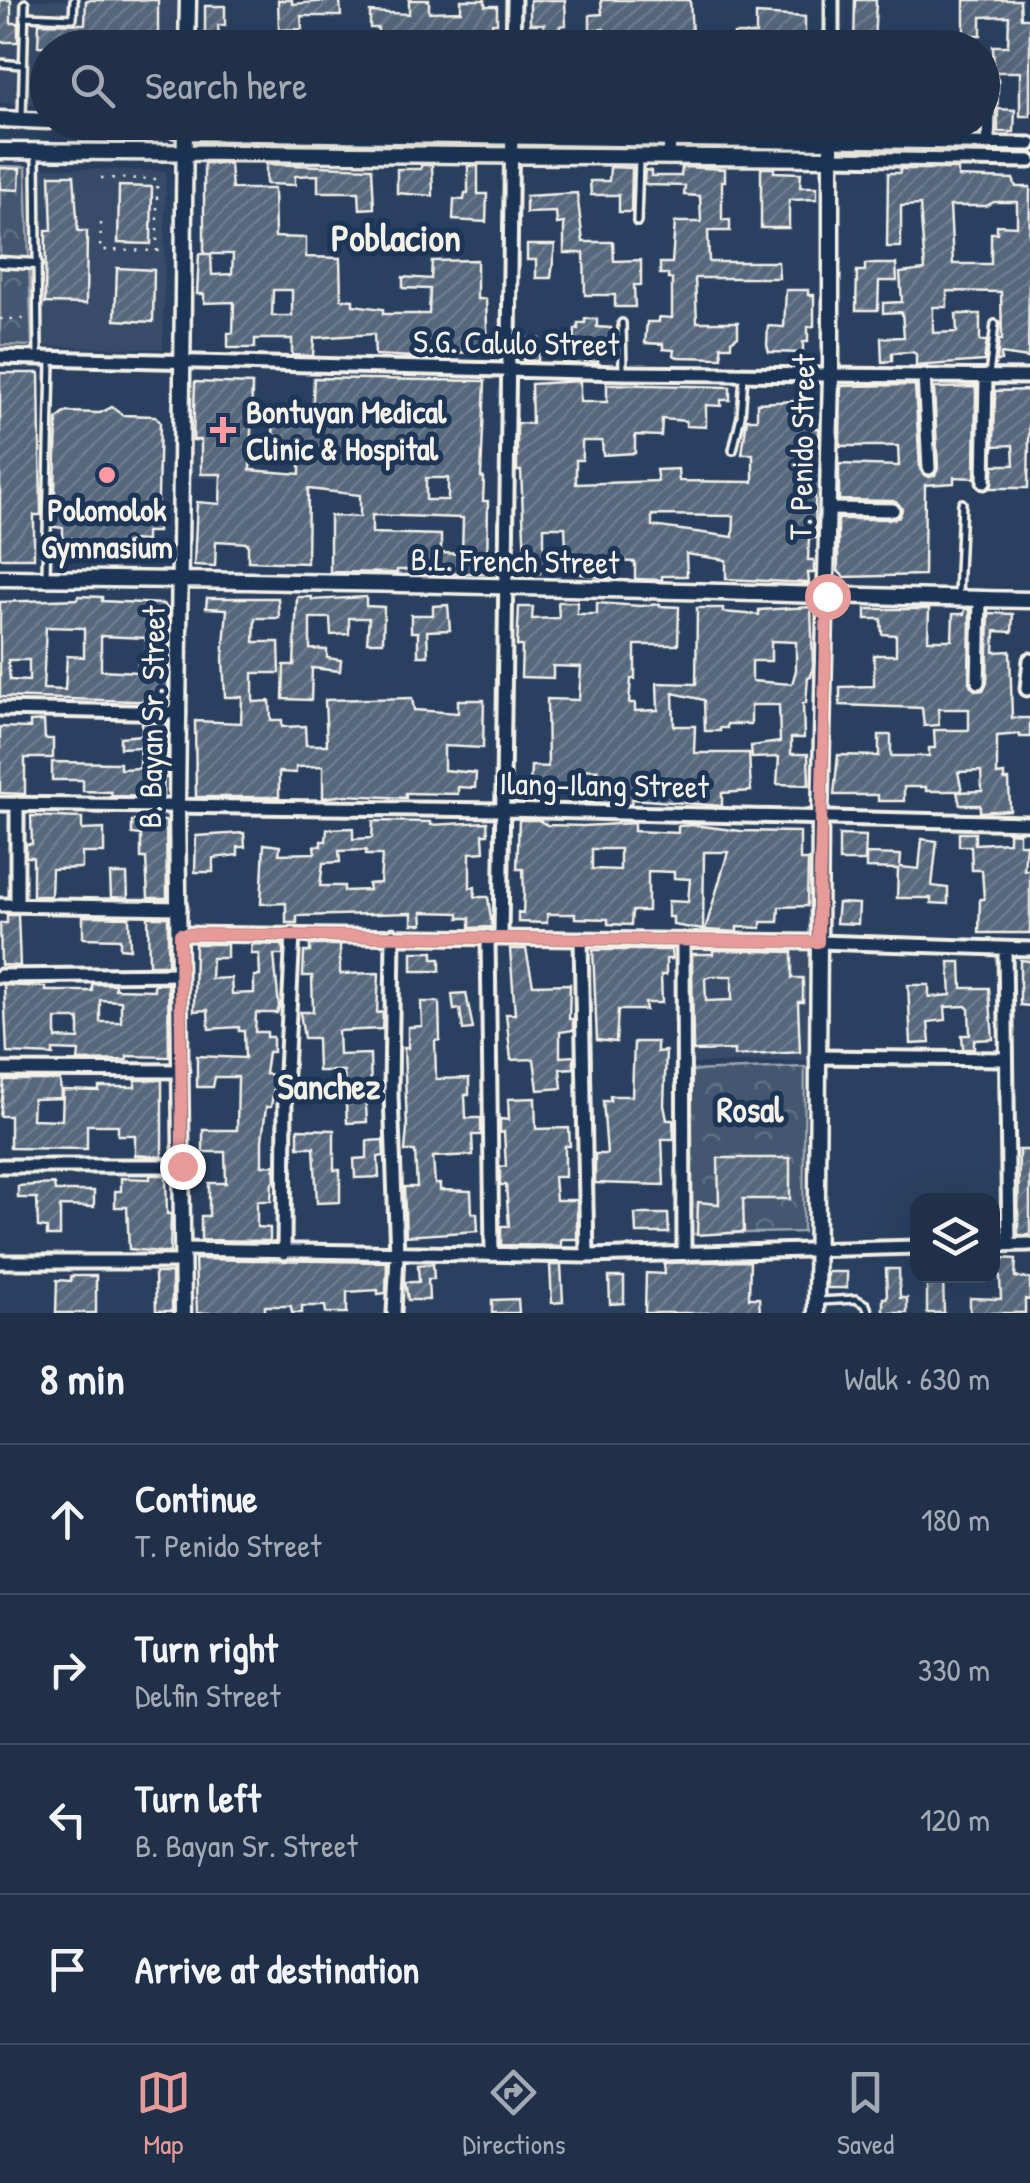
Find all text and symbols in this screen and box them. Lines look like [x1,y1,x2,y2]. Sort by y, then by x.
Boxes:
search box [30,30,1000,140]
icon: search [65,58,120,113]
text: Search here [145,59,307,111]
district label: Poblacion [331,211,461,263]
street label: S.G. Calulo Street [413,319,620,366]
street label: T. Penido Street [778,353,825,540]
place label: Bontuyan Medical Clinic & Hospital [246,390,448,471]
marker: Bontuyan Medical Clinic & Hospital [210,417,236,443]
marker: Polomolok Gymnasium [96,464,118,486]
place label: Polomolok Gymnasium [41,488,173,569]
street label: B.L. French Street [410,537,621,584]
route start [805,574,851,620]
street label: B. Bayan Sr. Street [128,604,175,829]
street label: Ilang-Ilang Street [499,761,710,808]
district label: Sanchez [278,1063,380,1110]
district label: Rosal [717,1086,784,1133]
route end [160,1144,206,1190]
map controls [910,1193,1000,1283]
button: layers [910,1193,1000,1283]
text: 8 min [40,1350,125,1407]
text: Walk · 630 m [844,1357,990,1400]
text: Continue [135,1472,257,1524]
icon: ahead [40,1492,95,1547]
text: 180 m [921,1498,990,1541]
text: T. Penido Street [135,1524,321,1567]
text: Turn right [135,1622,278,1674]
icon: right [40,1642,95,1697]
text: 330 m [918,1648,990,1691]
text: Delfin Street [135,1674,281,1717]
text: Turn left [135,1772,260,1824]
icon: left [40,1792,95,1847]
text: 120 m [920,1798,990,1841]
text: B. Bayan Sr. Street [135,1824,358,1867]
icon: arrive [40,1942,95,1997]
text: Arrive at destination [135,1943,419,1995]
tab: Map [136,2065,191,2163]
tab: Directions [462,2065,565,2163]
tab: Saved [837,2065,894,2163]

